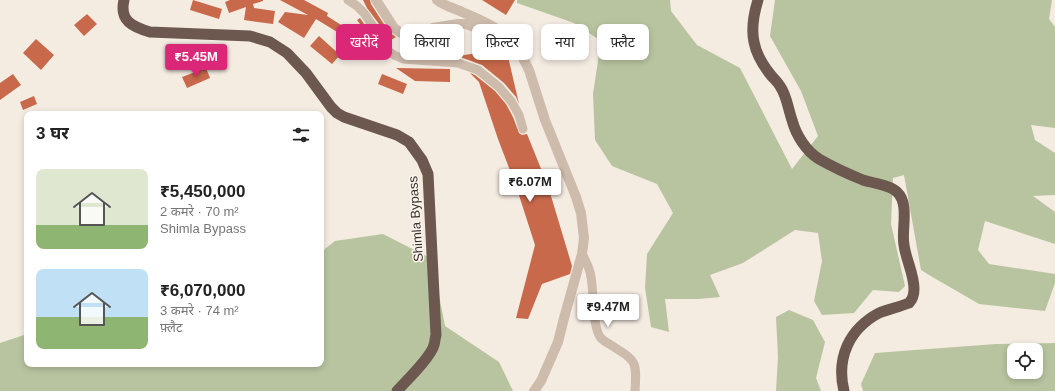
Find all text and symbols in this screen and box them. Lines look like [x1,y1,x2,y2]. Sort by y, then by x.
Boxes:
chip: खरीदें [336,24,392,60]
chip: किराया [400,24,464,60]
chip: फ़िल्टर [472,24,533,60]
chip: नया [541,24,589,60]
chip: फ़्लैट [597,24,649,60]
pin: ₹5.45M [163,44,229,78]
text: ₹5.45M [174,49,218,64]
text: 3 घर [36,124,69,143]
icon: filters [290,124,312,146]
pin: ₹6.07M [497,169,563,203]
text: ₹6.07M [508,174,552,189]
street label: Shimla Bypass [405,175,426,262]
text: ₹5,450,000 [160,182,245,201]
icon: home [68,185,116,233]
text: 2 कमरे · 70 m² [160,204,239,219]
text: Shimla Bypass [160,221,246,236]
text: ₹6,070,000 [160,281,245,300]
icon: home [68,285,116,333]
pin: ₹9.47M [575,294,641,328]
text: ₹9.47M [586,299,630,314]
text: 3 कमरे · 74 m² [160,303,239,318]
text: फ़्लैट [160,320,183,335]
map controls [1007,343,1043,379]
button: locate [1007,343,1043,379]

